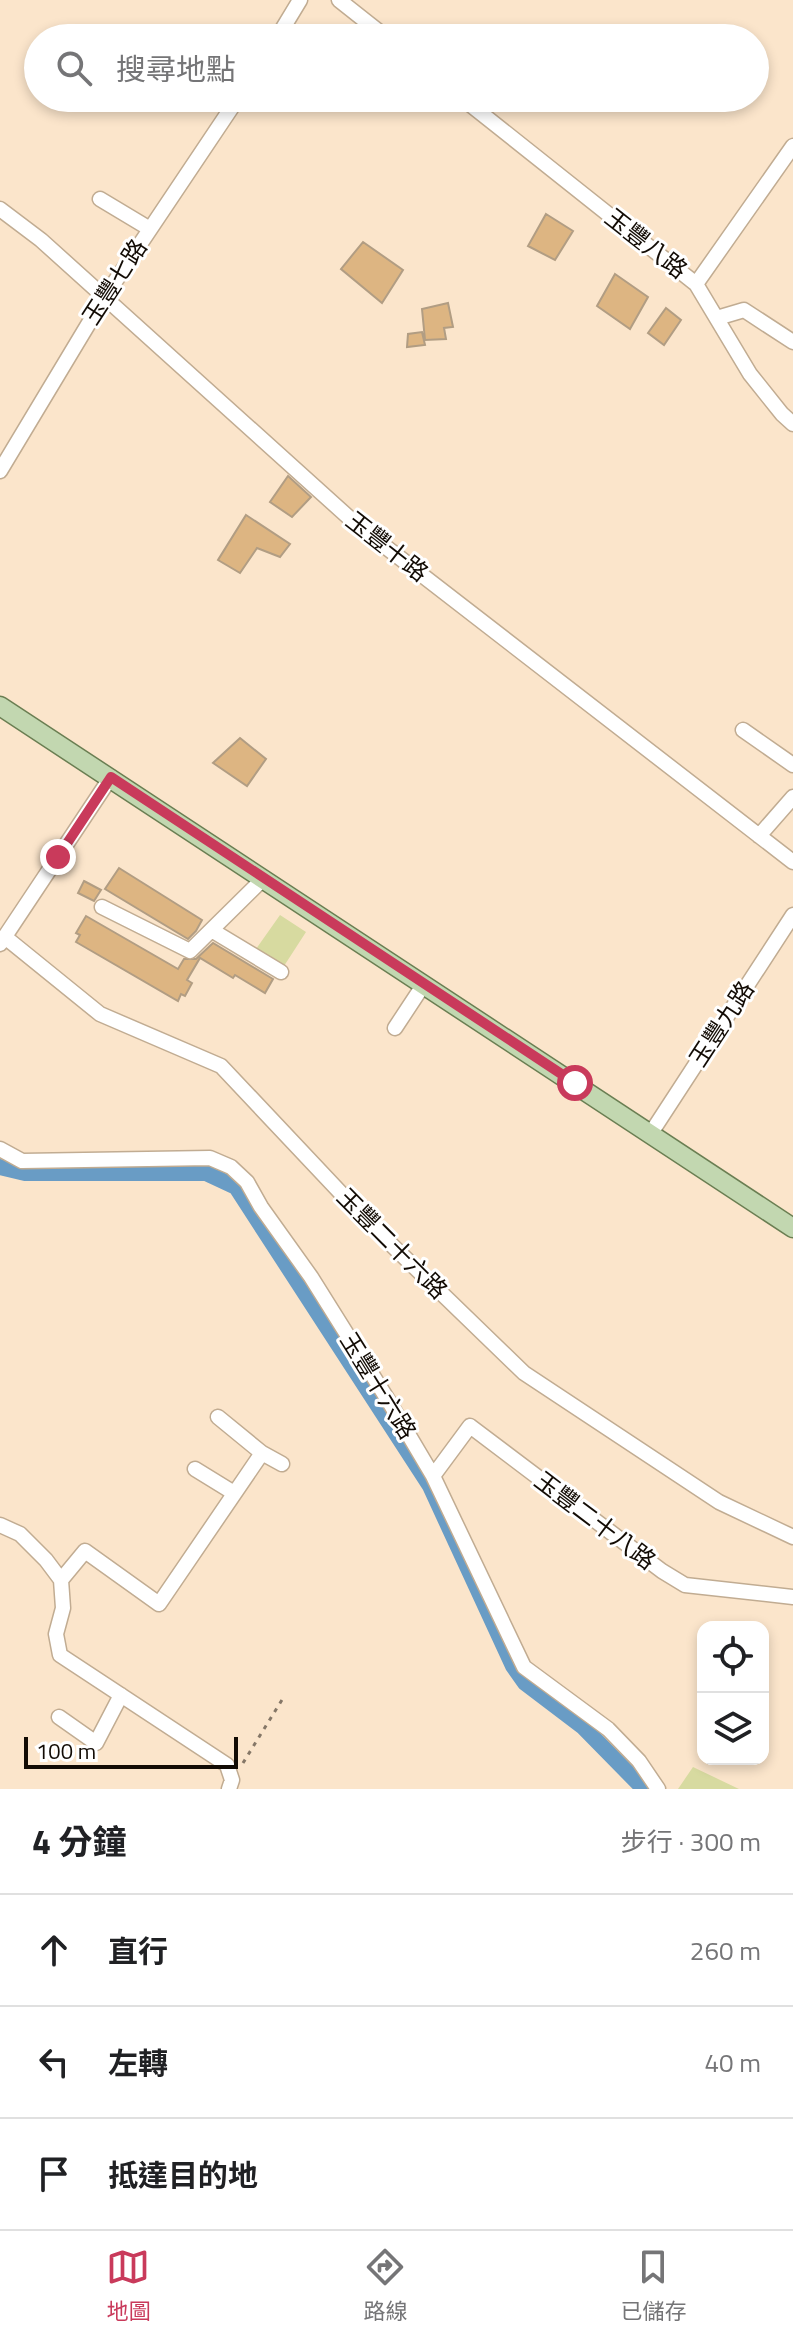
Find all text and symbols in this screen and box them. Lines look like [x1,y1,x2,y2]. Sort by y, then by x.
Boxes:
search box [24,24,769,112]
icon: search [52,46,96,90]
text: 搜尋地點 [116,46,236,92]
street label: 玉豐八路 [598,199,696,287]
street label: 玉豐七路 [73,231,155,332]
street label: 玉豐十路 [339,502,437,590]
route end [40,839,76,875]
street label: 玉豐九路 [680,973,762,1074]
route start [557,1065,593,1101]
street label: 玉豐二十六路 [329,1180,456,1307]
street label: 玉豐十六路 [332,1325,426,1446]
street label: 玉豐二十八路 [527,1462,664,1578]
map controls [697,1621,769,1765]
button: locate [697,1621,769,1693]
button: layers [697,1693,769,1765]
scale bar [24,1733,238,1769]
text: 100 m [36,1734,96,1768]
text: 4 分鐘 [32,1815,127,1867]
text: 步行 · 300 m [621,1822,761,1861]
icon: ahead [32,1928,76,1972]
text: 直行 [108,1928,168,1974]
text: 260 m [690,1931,761,1970]
icon: left [32,2040,76,2084]
text: 左轉 [108,2040,168,2086]
text: 40 m [704,2043,761,2082]
icon: arrive [32,2152,76,2196]
text: 抵達目的地 [108,2152,258,2198]
tab: 地圖 [106,2245,151,2328]
tab: 路線 [363,2245,408,2328]
tab: 已儲存 [620,2245,687,2328]

